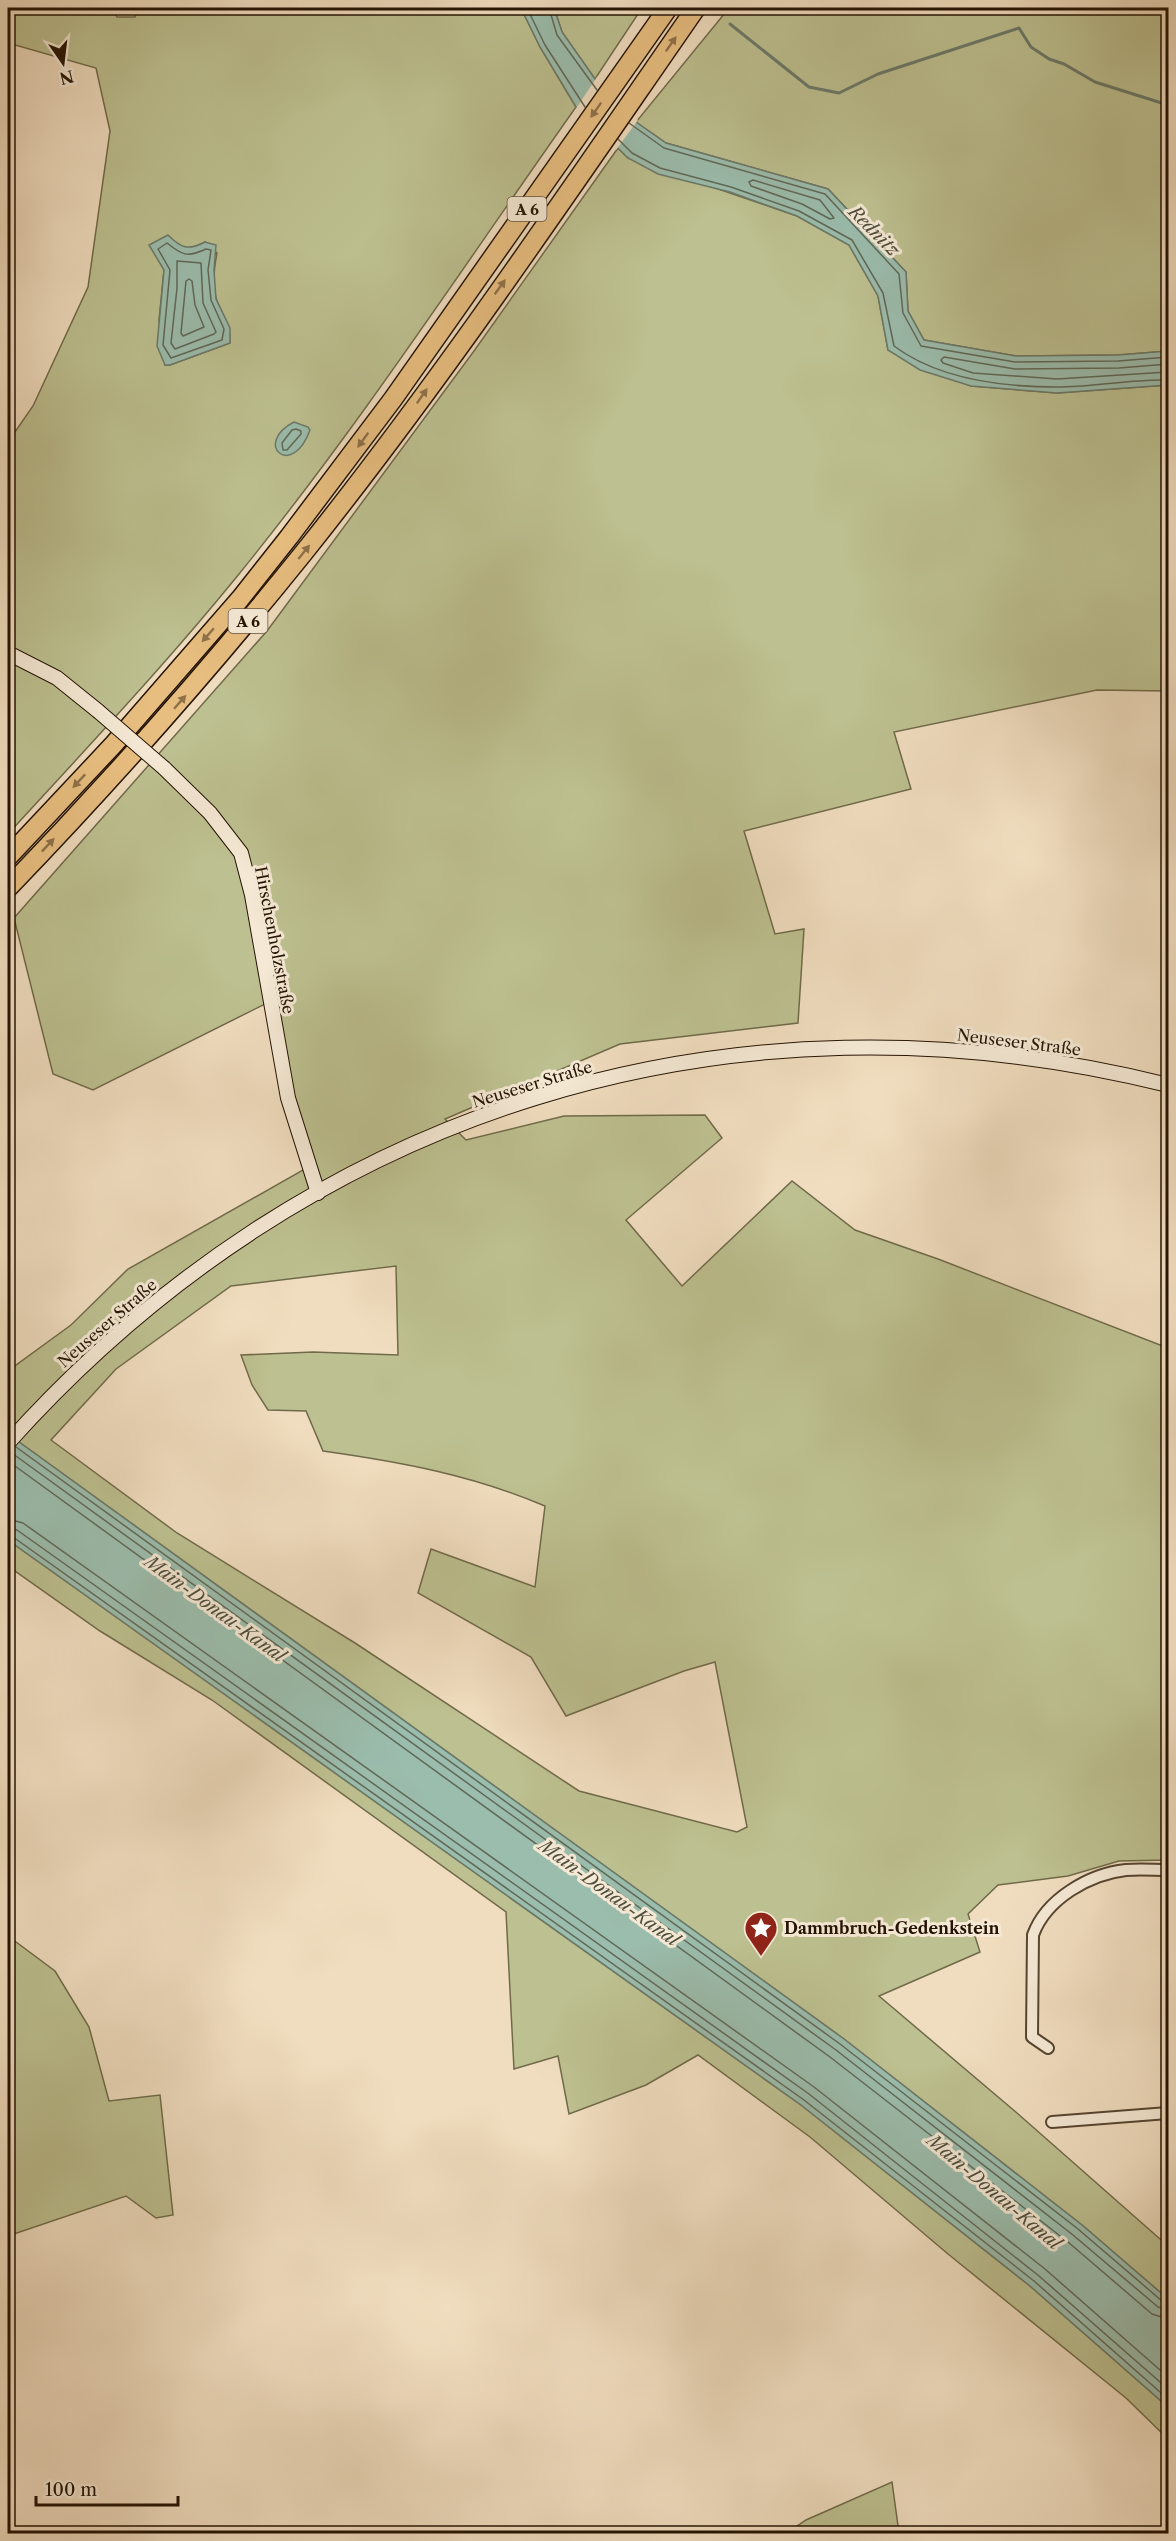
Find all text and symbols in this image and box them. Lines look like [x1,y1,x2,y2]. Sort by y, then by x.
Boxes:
north arrow [33,33,93,93]
one-way arrow [665,36,677,52]
text: N [57,66,76,89]
one-way arrow [590,102,602,118]
road number: A 6 [508,197,546,221]
water label: Rednitz [843,200,905,262]
one-way arrow [494,280,506,296]
one-way arrow [416,389,428,405]
one-way arrow [357,433,369,448]
one-way arrow [298,544,310,559]
road number: A 6 [228,609,268,633]
one-way arrow [201,628,215,643]
one-way arrow [173,694,186,709]
one-way arrow [72,774,86,789]
one-way arrow [41,838,55,853]
street label: Hirschenholzstraße [251,864,299,1016]
street label: Neuseser Straße [956,1024,1082,1060]
street label: Neuseser Straße [469,1056,595,1112]
street label: Neuseser Straße [53,1275,161,1371]
water label: Main-Donau-Kanal [139,1550,291,1669]
water label: Main-Donau-Kanal [533,1834,685,1953]
place icon: Dammbruch-Gedenkstein [743,1910,779,1957]
place label: Dammbruch-Gedenkstein [784,1918,999,1938]
water label: Main-Donau-Kanal [921,2128,1067,2256]
scale bar [36,2469,178,2507]
text: 100 m [45,2479,97,2501]

